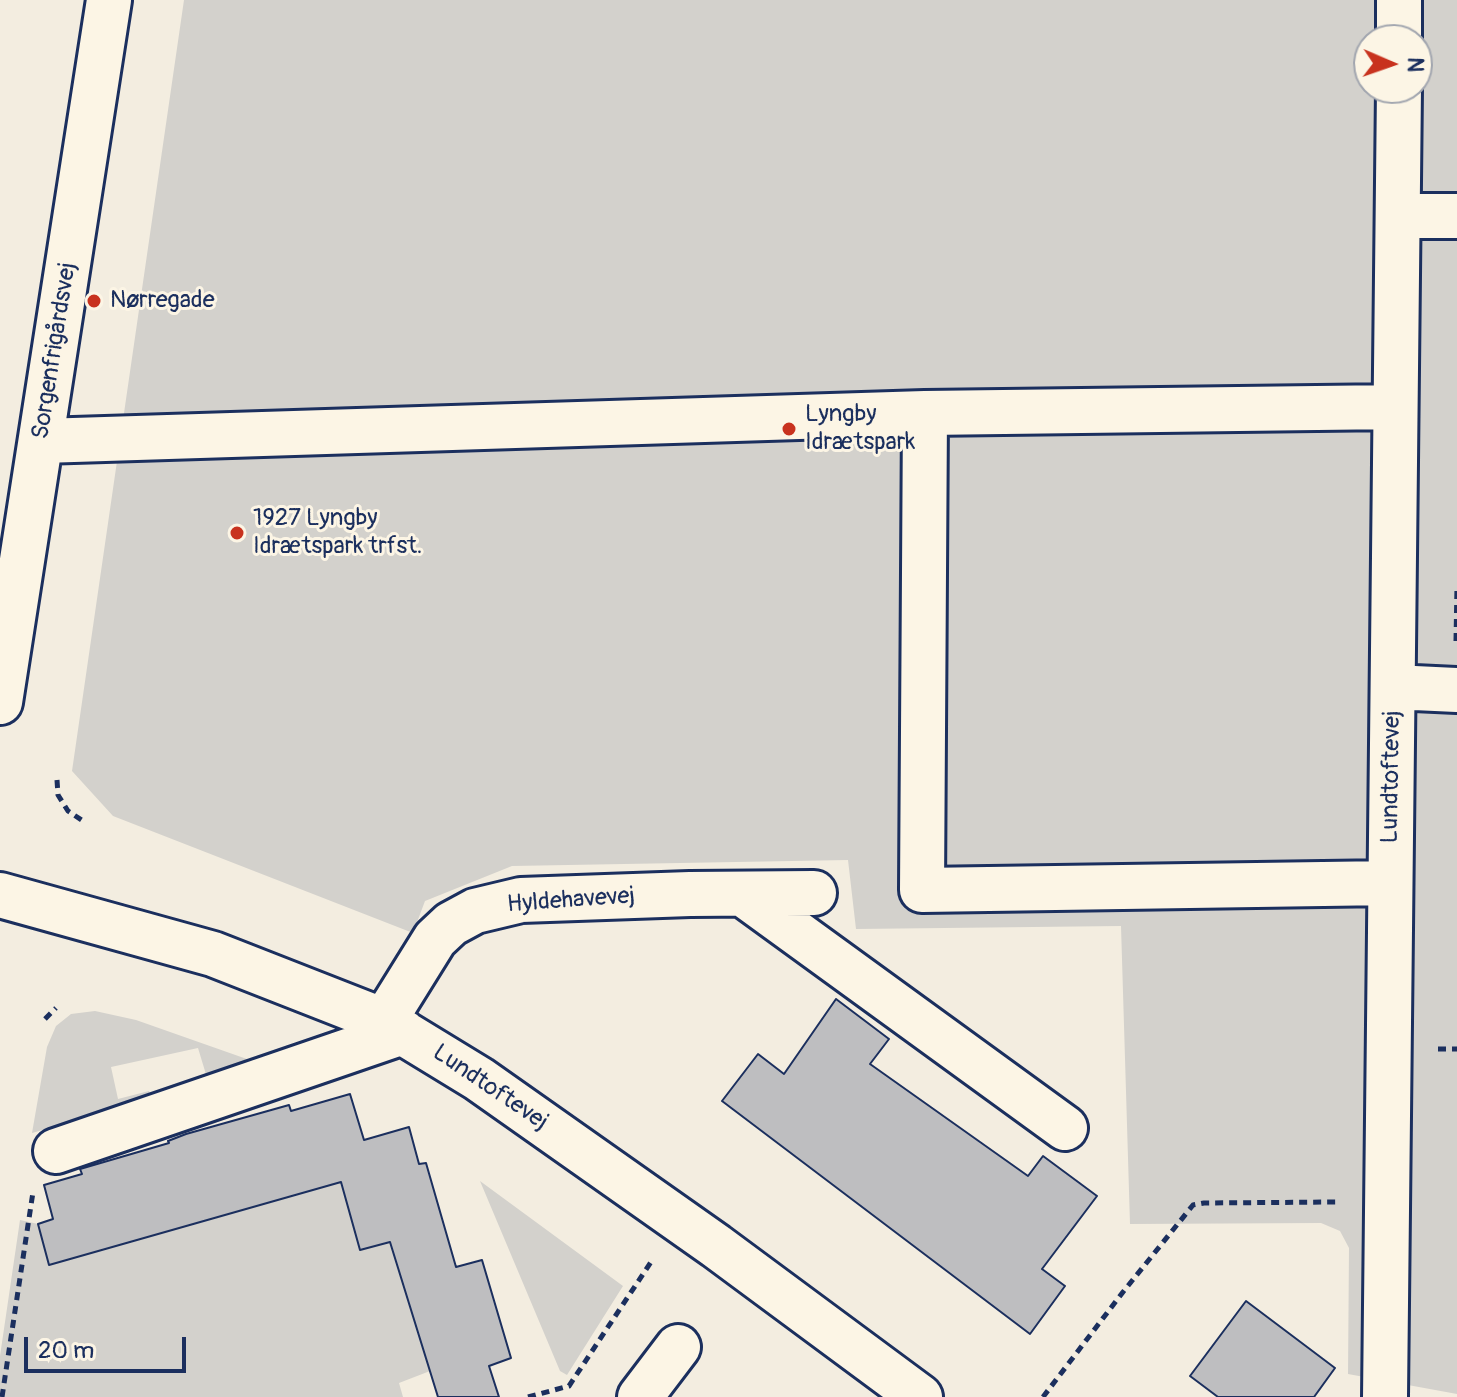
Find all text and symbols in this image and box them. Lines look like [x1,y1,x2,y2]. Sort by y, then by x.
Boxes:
north arrow [1353,24,1433,104]
text: N [1401,57,1429,73]
street label: Sorgenfrigårdsvej [27,261,83,441]
place label: Nørregade [110,287,215,315]
marker: Nørregade [85,292,103,310]
place label: Lyngby Idrætspark [805,401,915,457]
marker: Lyngby Idrætspark [780,420,798,438]
place label: 1927 Lyngby Idrætspark trfst. [253,505,422,561]
marker: 1927 Lyngby Idrætspark trfst. [228,524,246,542]
street label: Lundtoftevej [1376,710,1408,844]
street label: Hyldehavevej [506,882,636,920]
street label: Lundtoftevej [427,1039,553,1137]
scale bar [28,1321,190,1371]
text: 20 m [38,1336,94,1365]

